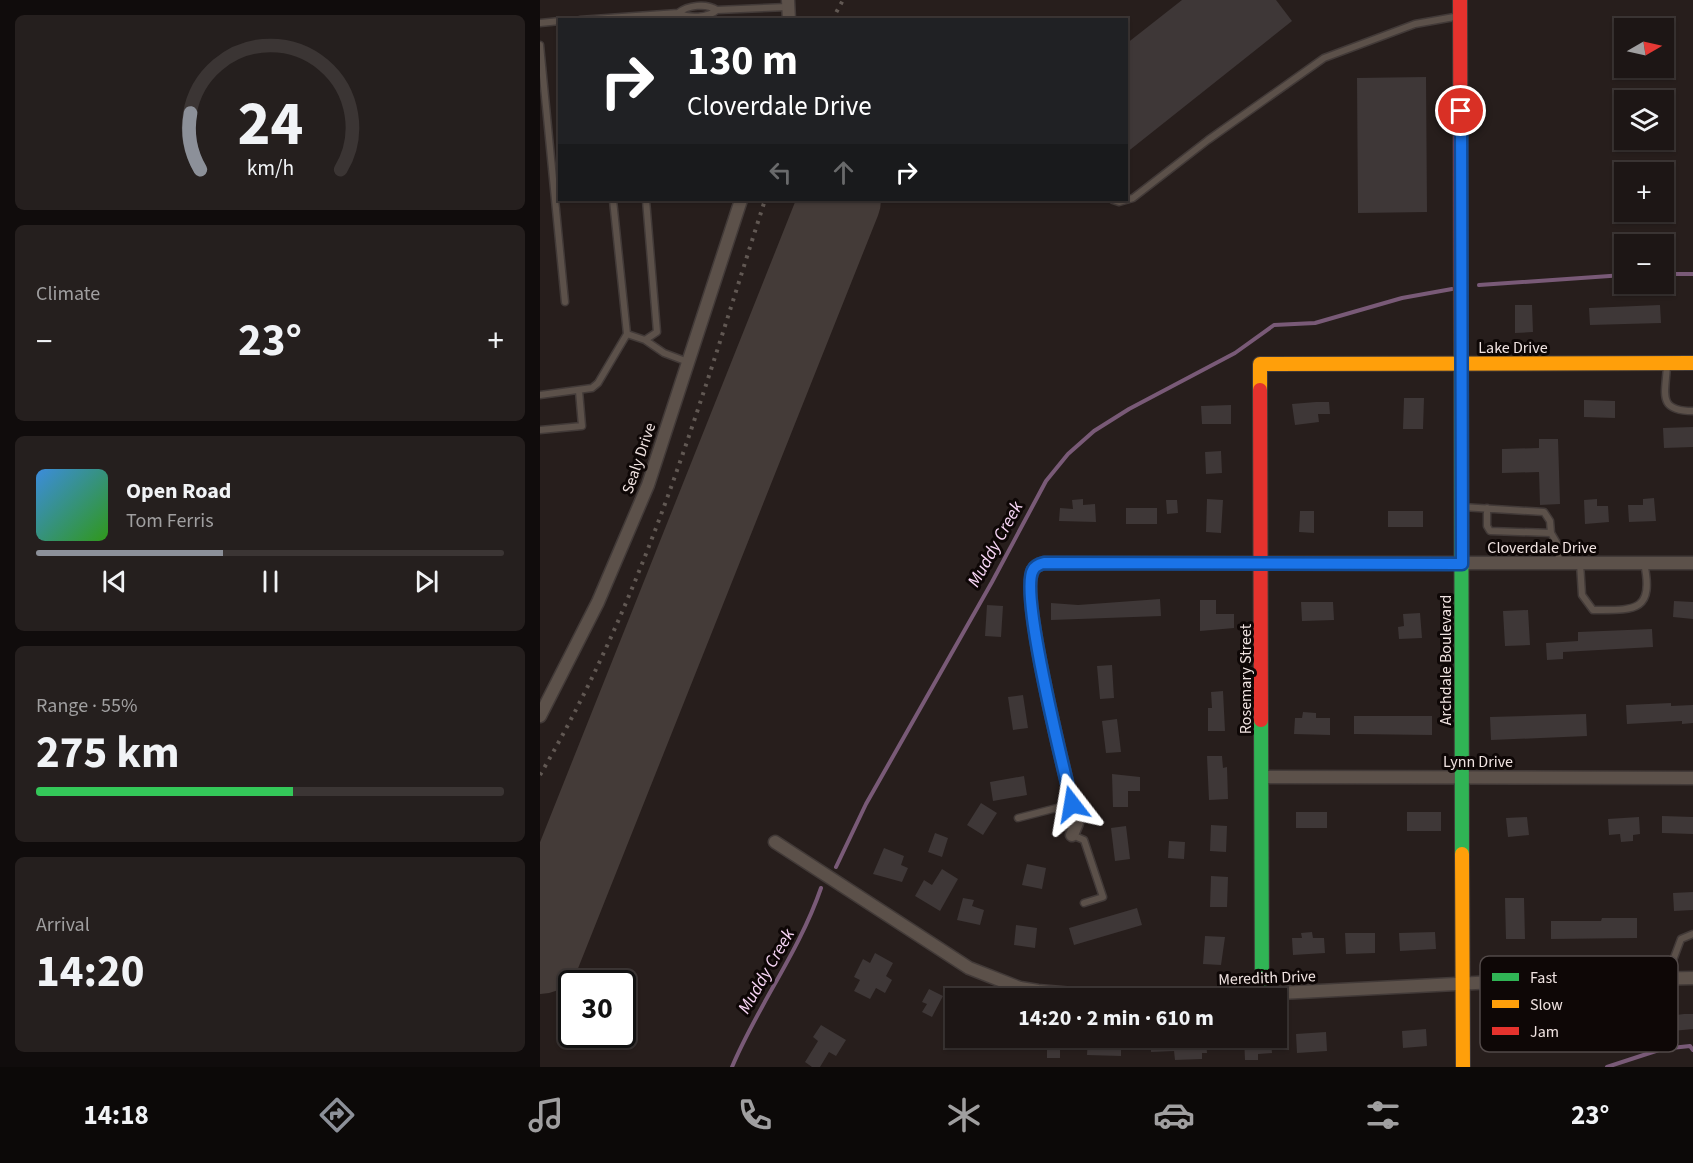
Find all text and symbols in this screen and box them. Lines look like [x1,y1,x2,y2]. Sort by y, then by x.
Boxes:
north arrow [1614,18,1674,78]
map controls [1614,18,1674,294]
text: 130 m [687,31,798,91]
icon: right [588,42,666,120]
text: 24 [237,80,303,169]
pin [1435,85,1486,136]
text: Cloverdale Drive [687,87,872,126]
button: layers [1614,90,1674,150]
icon: arrive [1444,94,1477,127]
text: km/h [246,153,294,184]
icon: left [764,156,797,189]
icon: ahead [827,156,860,189]
icon: right [890,156,923,189]
button: + [1614,162,1674,222]
button: − [1614,234,1674,294]
text: Climate [36,280,100,308]
text: 23° [238,309,302,373]
text: − [36,318,52,365]
text: + [488,318,504,365]
street label: Lake Drive [1478,337,1548,359]
street label: Sealy Drive [617,420,661,497]
text: Open Road [126,475,231,507]
water label: Muddy Creek [962,496,1030,592]
text: Tom Ferris [126,507,214,535]
street label: Cloverdale Drive [1487,537,1597,559]
icon: previous [98,565,131,598]
icon: pause [254,565,287,598]
icon: next [410,565,443,598]
street label: Archdale Boulevard [1435,595,1457,725]
street label: Rosemary Street [1235,623,1257,734]
text: Range · 55% [36,692,137,720]
text: 275 km [36,721,180,785]
street label: Lynn Drive [1443,751,1513,773]
position arrow [1040,772,1104,836]
text: Arrival [36,911,90,939]
water label: Muddy Creek [732,924,801,1019]
text: 14:20 [36,940,145,1004]
legend [1480,956,1678,1052]
street label: Meredith Drive [1218,965,1316,991]
text: Fast [1530,967,1558,989]
speed limit sign: 30 [558,970,636,1048]
text: Slow [1530,994,1563,1016]
text: 14:20 · 2 min · 610 m [1018,1002,1214,1034]
text: Jam [1530,1021,1559,1043]
icon: directions [316,1094,358,1136]
icon: music [525,1094,567,1136]
icon: phone [734,1094,776,1136]
icon: climate [943,1094,985,1136]
icon: car [1153,1094,1195,1136]
icon: filters [1362,1094,1404,1136]
text: 14:18 [84,1096,149,1135]
text: 23° [1571,1096,1609,1135]

